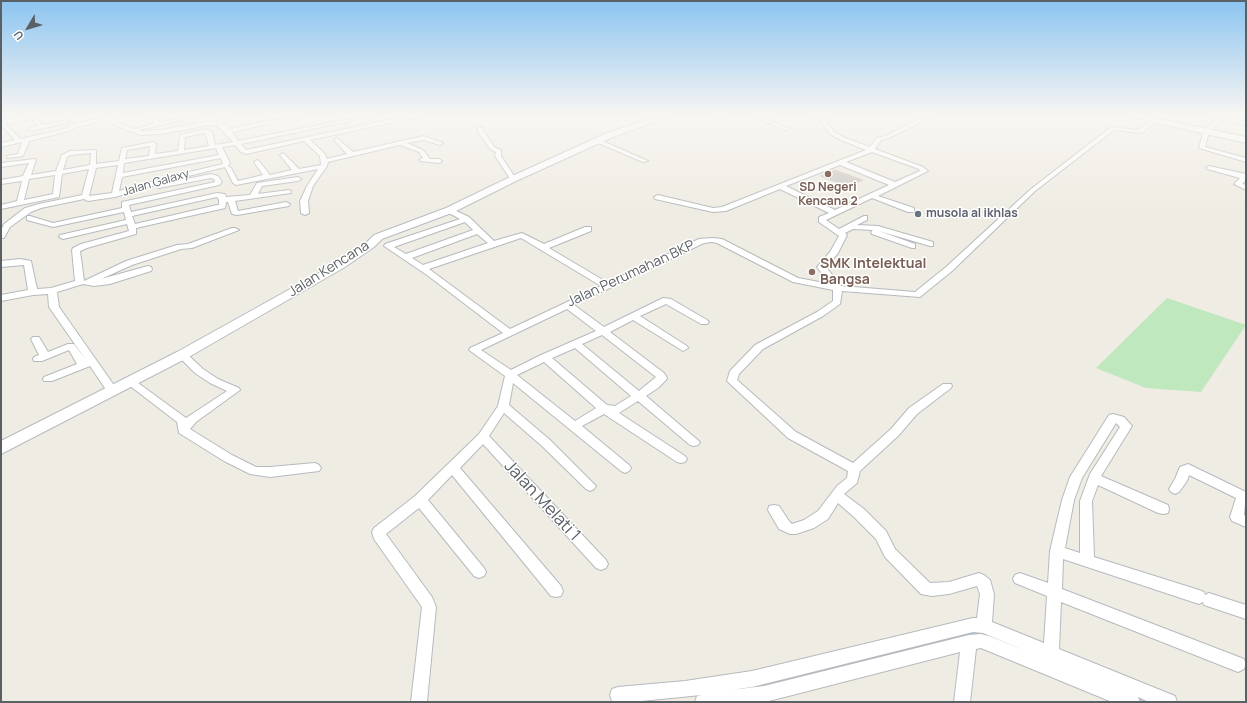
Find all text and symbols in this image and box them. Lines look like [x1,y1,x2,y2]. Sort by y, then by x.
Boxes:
north arrow [8,8,48,48]
text: U [10,28,27,43]
street label: Jalan Galaxy [121,167,191,199]
marker: SD Negeri Kencana 2 [823,169,833,179]
place label: SD Negeri Kencana 2 [798,181,858,209]
place label: musola al ikhlas [926,207,1018,221]
marker: musola al ikhlas [913,209,923,219]
street label: Jalan Perumahan BKP [565,237,697,311]
street label: Jalan Kencana [286,238,372,300]
place label: SMK Intelektual Bangsa [820,256,927,288]
marker: SMK Intelektual Bangsa [807,267,817,277]
street label: Jalan Melati 1 [500,456,584,546]

